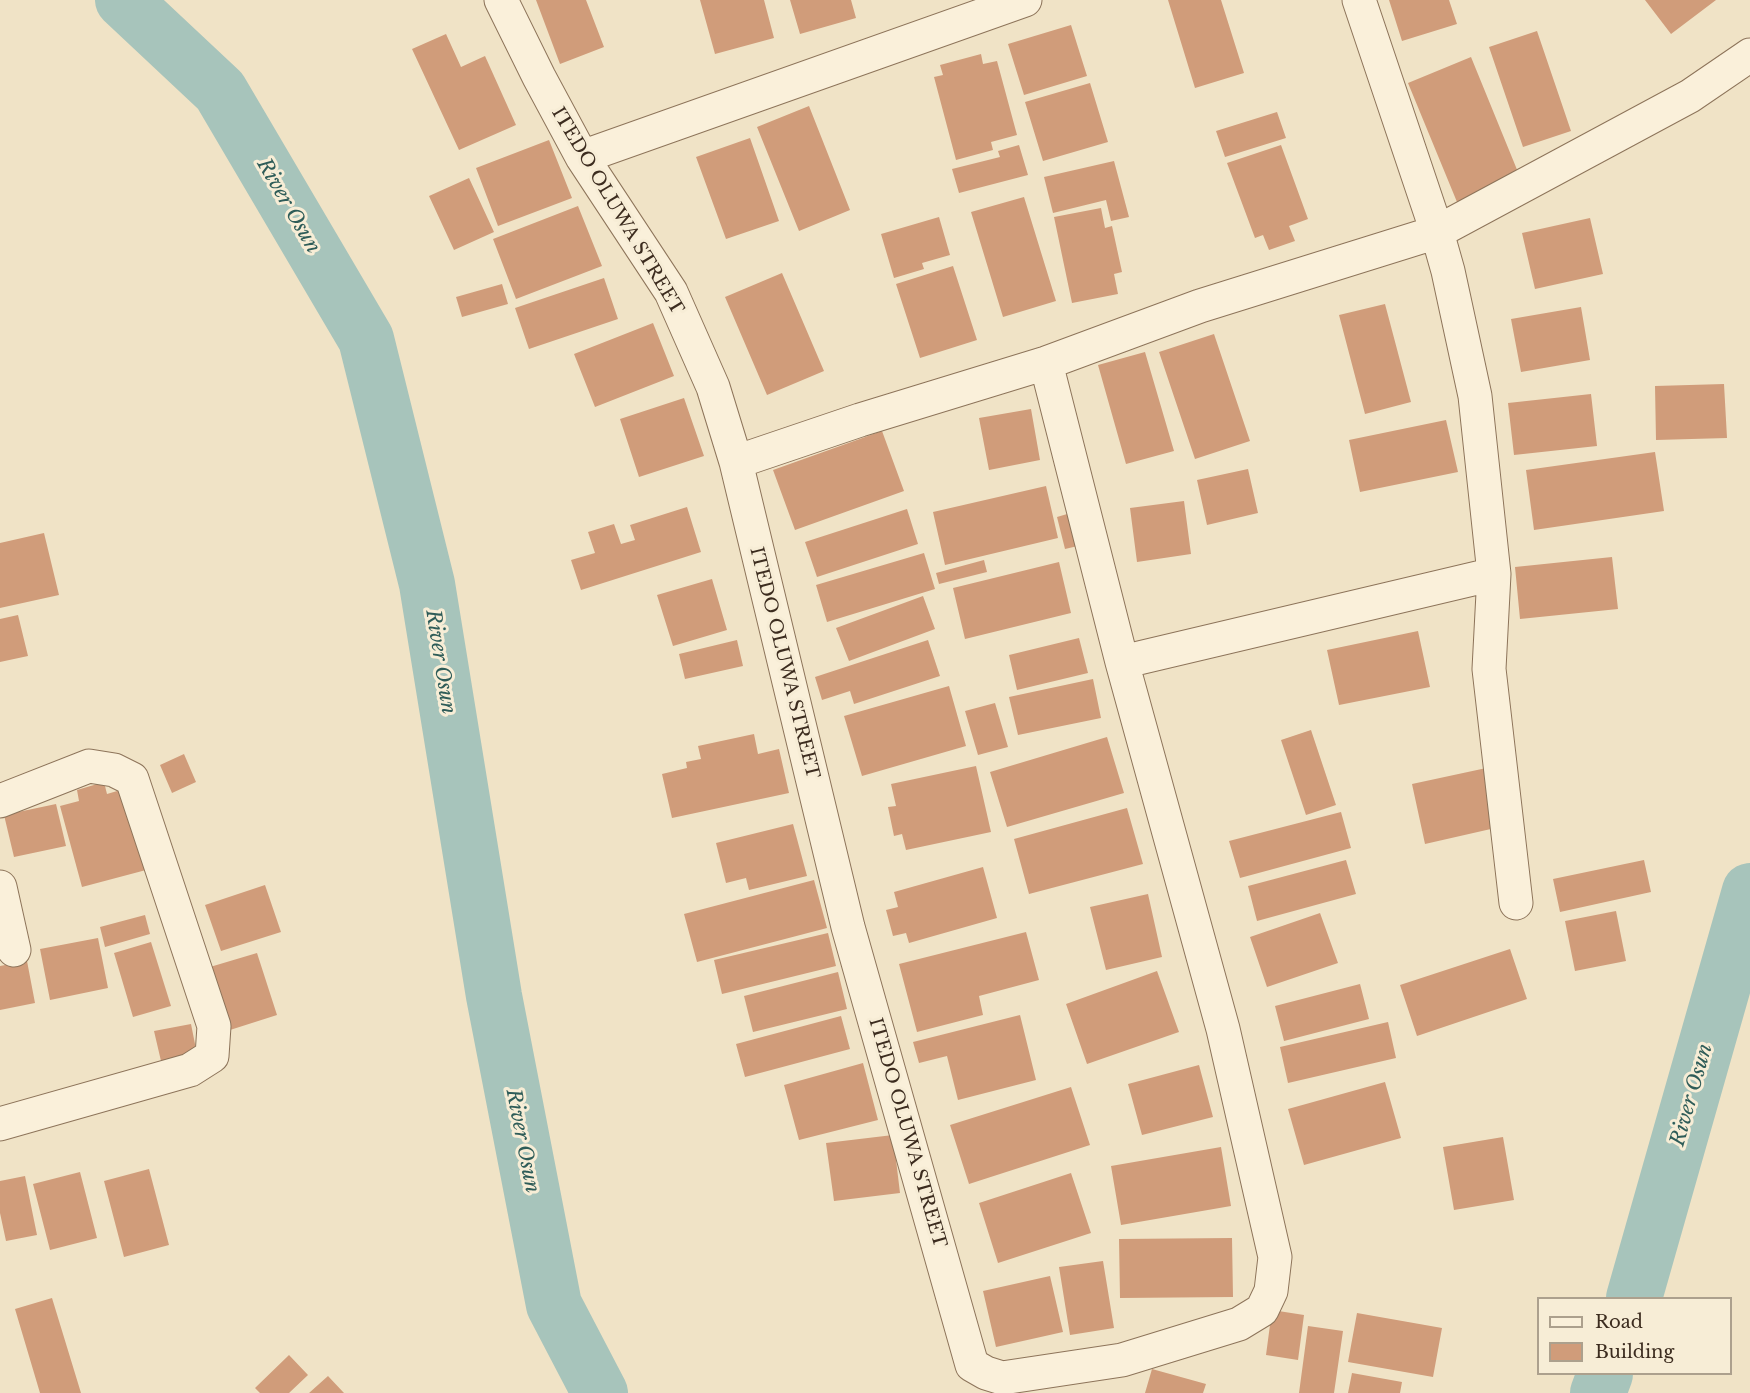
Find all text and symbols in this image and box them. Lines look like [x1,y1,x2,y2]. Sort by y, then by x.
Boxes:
street label: ITEDO OLUWA STREET [547,104,687,318]
water label: River Osun [251,154,325,258]
street label: ITEDO OLUWA STREET [745,545,823,781]
water label: River Osun [420,608,460,716]
street label: ITEDO OLUWA STREET [864,1016,950,1250]
water label: River Osun [1666,1041,1718,1149]
water label: River Osun [500,1087,544,1195]
legend [1537,1297,1732,1375]
text: Road [1595,1311,1643,1333]
text: Building [1595,1341,1674,1363]

